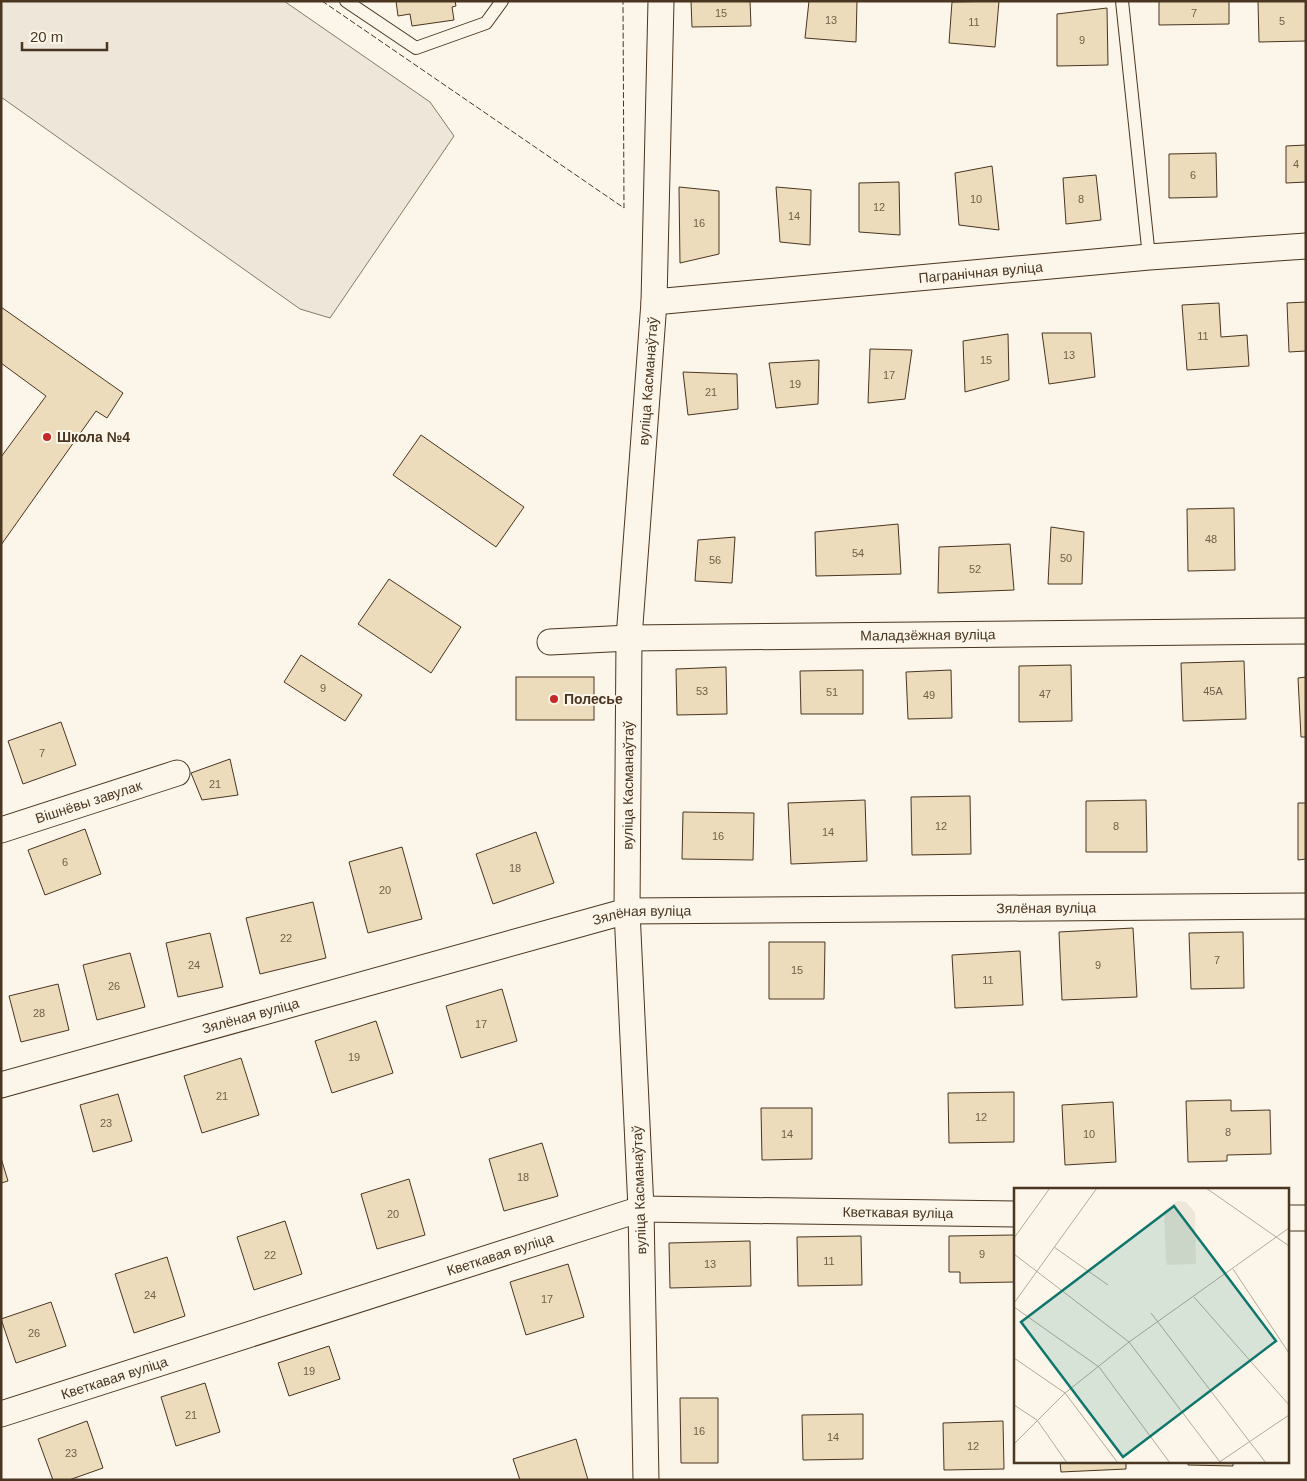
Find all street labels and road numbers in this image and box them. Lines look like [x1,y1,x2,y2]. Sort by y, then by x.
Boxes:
street label: Пагранічная вуліца [918,259,1044,286]
street label: вуліца Касманаўтаў [635,316,661,446]
street label: Маладзёжная вуліца [860,626,996,644]
street label: вуліца Касманаўтаў [619,721,636,850]
street label: Вішнёвы завулак [33,777,145,826]
street label: Зялёная вуліца [996,900,1097,916]
street label: Зялёная вуліца [590,903,692,928]
street label: Зялёная вуліца [200,994,301,1037]
street label: вуліца Касманаўтаў [629,1125,649,1255]
street label: Кветкавая вуліца [842,1204,954,1221]
street label: Кветкавая вуліца [445,1230,555,1279]
street label: Кветкавая вуліца [59,1353,170,1402]

